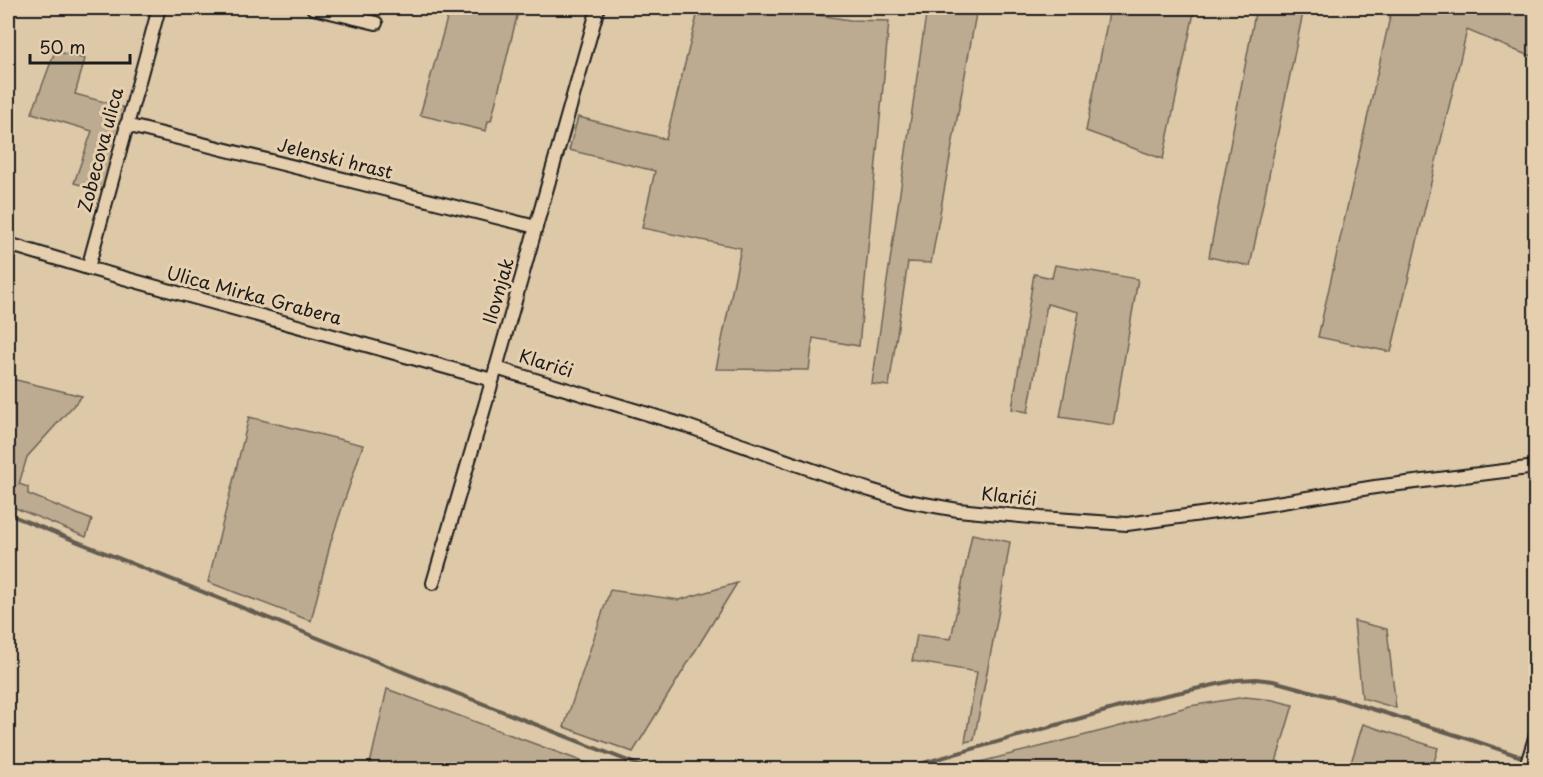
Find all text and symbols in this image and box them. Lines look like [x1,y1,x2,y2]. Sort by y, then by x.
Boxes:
scale bar [30,27,130,65]
text: 50 m [39,33,86,60]
street label: Zobecova ulica [70,84,129,215]
street label: Jelenski hrast [275,130,396,185]
street label: Ilovnjak [475,254,520,327]
street label: Ulica Mirka Grabera [164,258,345,331]
street label: Klarići [516,342,577,384]
street label: Klarići [980,479,1038,512]

